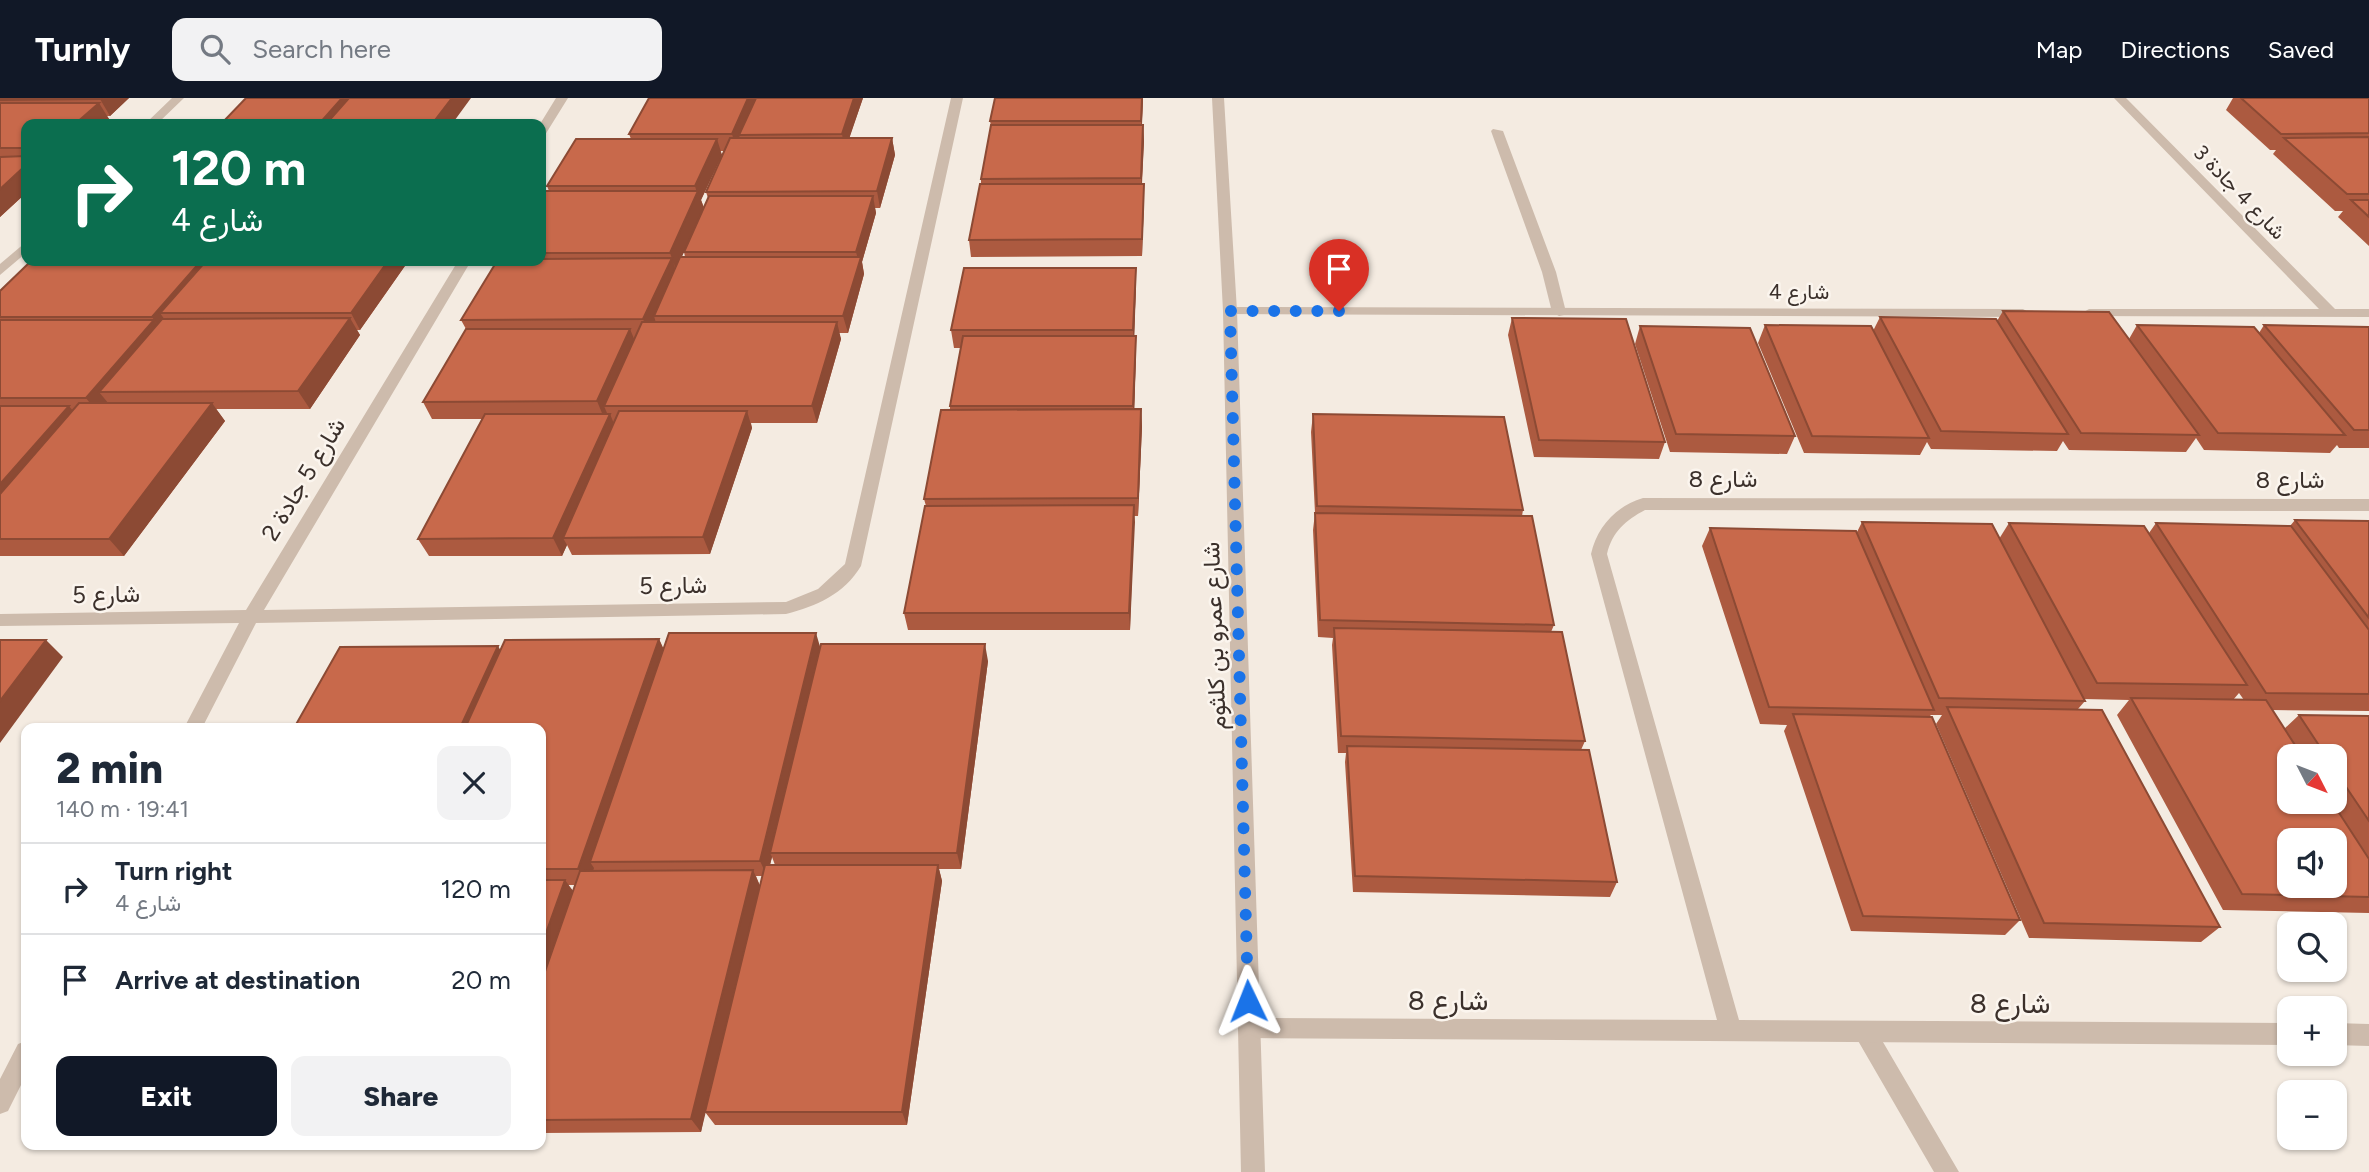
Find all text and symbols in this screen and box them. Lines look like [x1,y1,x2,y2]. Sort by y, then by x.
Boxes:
search box [172,18,662,81]
text: Turnly [35,30,130,69]
icon: search [196,30,234,68]
text: Search here [252,33,391,65]
text: Map [2036,35,2082,64]
text: Directions [2120,35,2230,64]
text: Saved [2268,35,2334,64]
text: 120 m [171,138,306,197]
street label: شارع 4 جادة 3 [2187,140,2291,246]
icon: right [56,147,147,238]
text: شارع 4 [171,201,263,239]
pin [1309,239,1369,311]
icon: arrive [1320,250,1358,288]
street label: شارع 4 [1769,279,1829,306]
street label: شارع 5 جادة 2 [255,412,353,547]
street label: شارع 8 [1689,464,1757,495]
street label: شارع 8 [2256,465,2324,496]
street label: شارع عمرو بن كلثوم [1196,541,1234,731]
street label: شارع 5 [639,570,707,602]
street label: شارع 5 [72,579,140,611]
text: 2 min [56,743,163,794]
north arrow [2277,744,2347,814]
map controls [2277,744,2347,1150]
button: close [437,746,511,820]
text: 140 m · 19:41 [56,795,189,823]
button: sound [2277,828,2347,898]
text: Turn right [115,855,232,887]
icon: right [56,870,94,908]
text: 120 m [441,873,511,905]
text: شارع 4 [115,889,181,917]
button: search [2277,912,2347,982]
icon: arrive [56,961,94,999]
text: Arrive at destination [115,964,360,996]
text: 20 m [451,964,511,996]
position arrow [1211,964,1285,1038]
street label: شارع 8 [1408,983,1488,1019]
street label: شارع 8 [1970,986,2050,1022]
button: + [2277,996,2347,1066]
button: Exit [56,1056,277,1136]
button: Share [291,1056,511,1136]
button: − [2277,1080,2347,1150]

